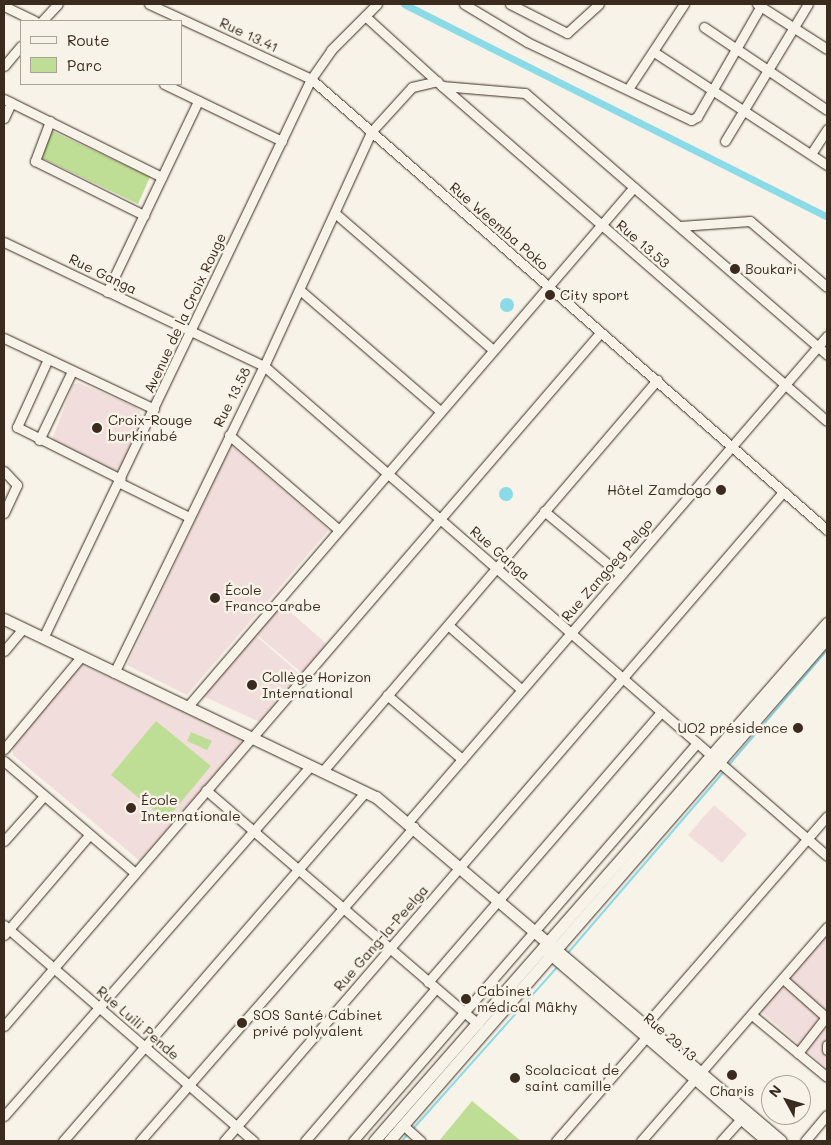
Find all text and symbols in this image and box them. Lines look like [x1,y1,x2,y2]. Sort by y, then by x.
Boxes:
street label: Rue 13.41 [217,14,281,56]
legend [20,20,182,85]
text: Route [67,30,110,50]
text: Parc [67,55,102,75]
street label: Rue Weemba Poko [446,179,552,273]
street label: Rue 13.53 [613,216,673,272]
street label: Avenue de la Croix Rouge [140,230,230,396]
street label: Rue Ganga [66,250,140,298]
place label: Boukari [745,261,797,277]
marker: Boukari [729,263,741,275]
place label: City sport [560,287,629,303]
marker: City sport [544,289,556,301]
street label: Rue 13.58 [210,364,254,430]
place label: Croix-Rouge burkinabé [108,412,192,444]
marker: Croix-Rouge burkinabé [90,421,104,435]
place label: Hôtel Zamdogo [607,482,711,498]
marker: Hôtel Zamdogo [715,484,727,496]
street label: Rue Zangoeg Pelgo [558,515,656,625]
street label: Rue Ganga [467,523,533,583]
place label: École Franco-arabe [225,582,321,614]
marker: École Franco-arabe [209,592,221,604]
place label: Collège Horizon International [262,669,371,702]
marker: Collège Horizon International [246,679,258,691]
place label: UO2 présidence [677,720,788,736]
marker: UO2 présidence [792,722,804,734]
place label: École Internationale [141,792,241,824]
marker: École Internationale [125,802,137,814]
street label: Rue Gang-la-Peelga [330,882,432,994]
street label: Rue Luili Pende [93,983,183,1063]
place label: Cabinet médical Mâkhy [477,983,577,1016]
marker: Cabinet médical Mâkhy [459,992,473,1006]
place label: SOS Santé Cabinet privé polyvalent [253,1007,382,1040]
street label: Rue 29.13 [640,1010,700,1064]
marker: SOS Santé Cabinet privé polyvalent [235,1016,249,1030]
place label: Scolacicat de saint camille [525,1062,619,1094]
marker: Charis [726,1069,738,1081]
marker: Scolacicat de saint camille [509,1072,521,1084]
north arrow [761,1075,811,1125]
text: N [764,1081,785,1101]
place label: Charis [710,1083,754,1099]

